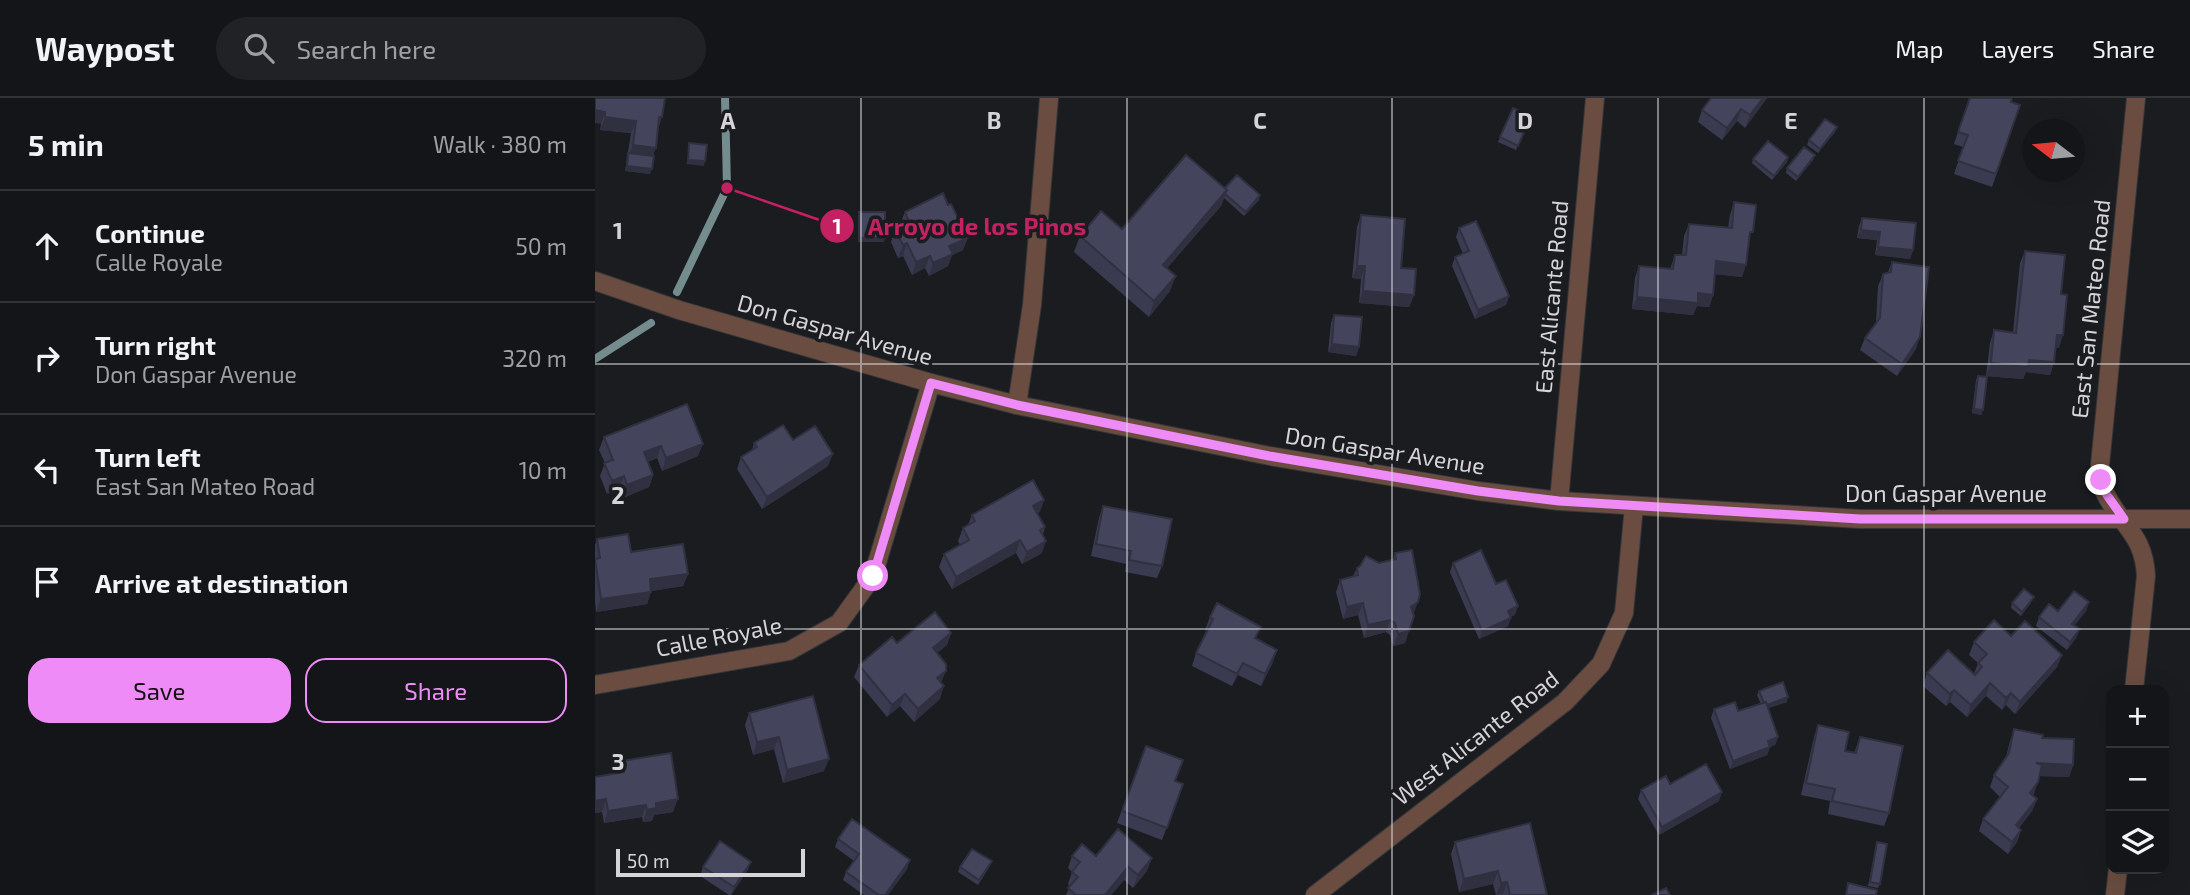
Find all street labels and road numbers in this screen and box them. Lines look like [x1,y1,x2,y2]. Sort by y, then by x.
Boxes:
street label: East San Mateo Road [2065,198,2115,420]
street label: East Alicante Road [1529,199,1573,395]
street label: Don Gaspar Avenue [734,288,936,370]
street label: Don Gaspar Avenue [1283,420,1487,480]
street label: Don Gaspar Avenue [1845,479,2047,507]
street label: Calle Royale [653,610,784,662]
street label: West Alicante Road [1387,664,1564,810]

